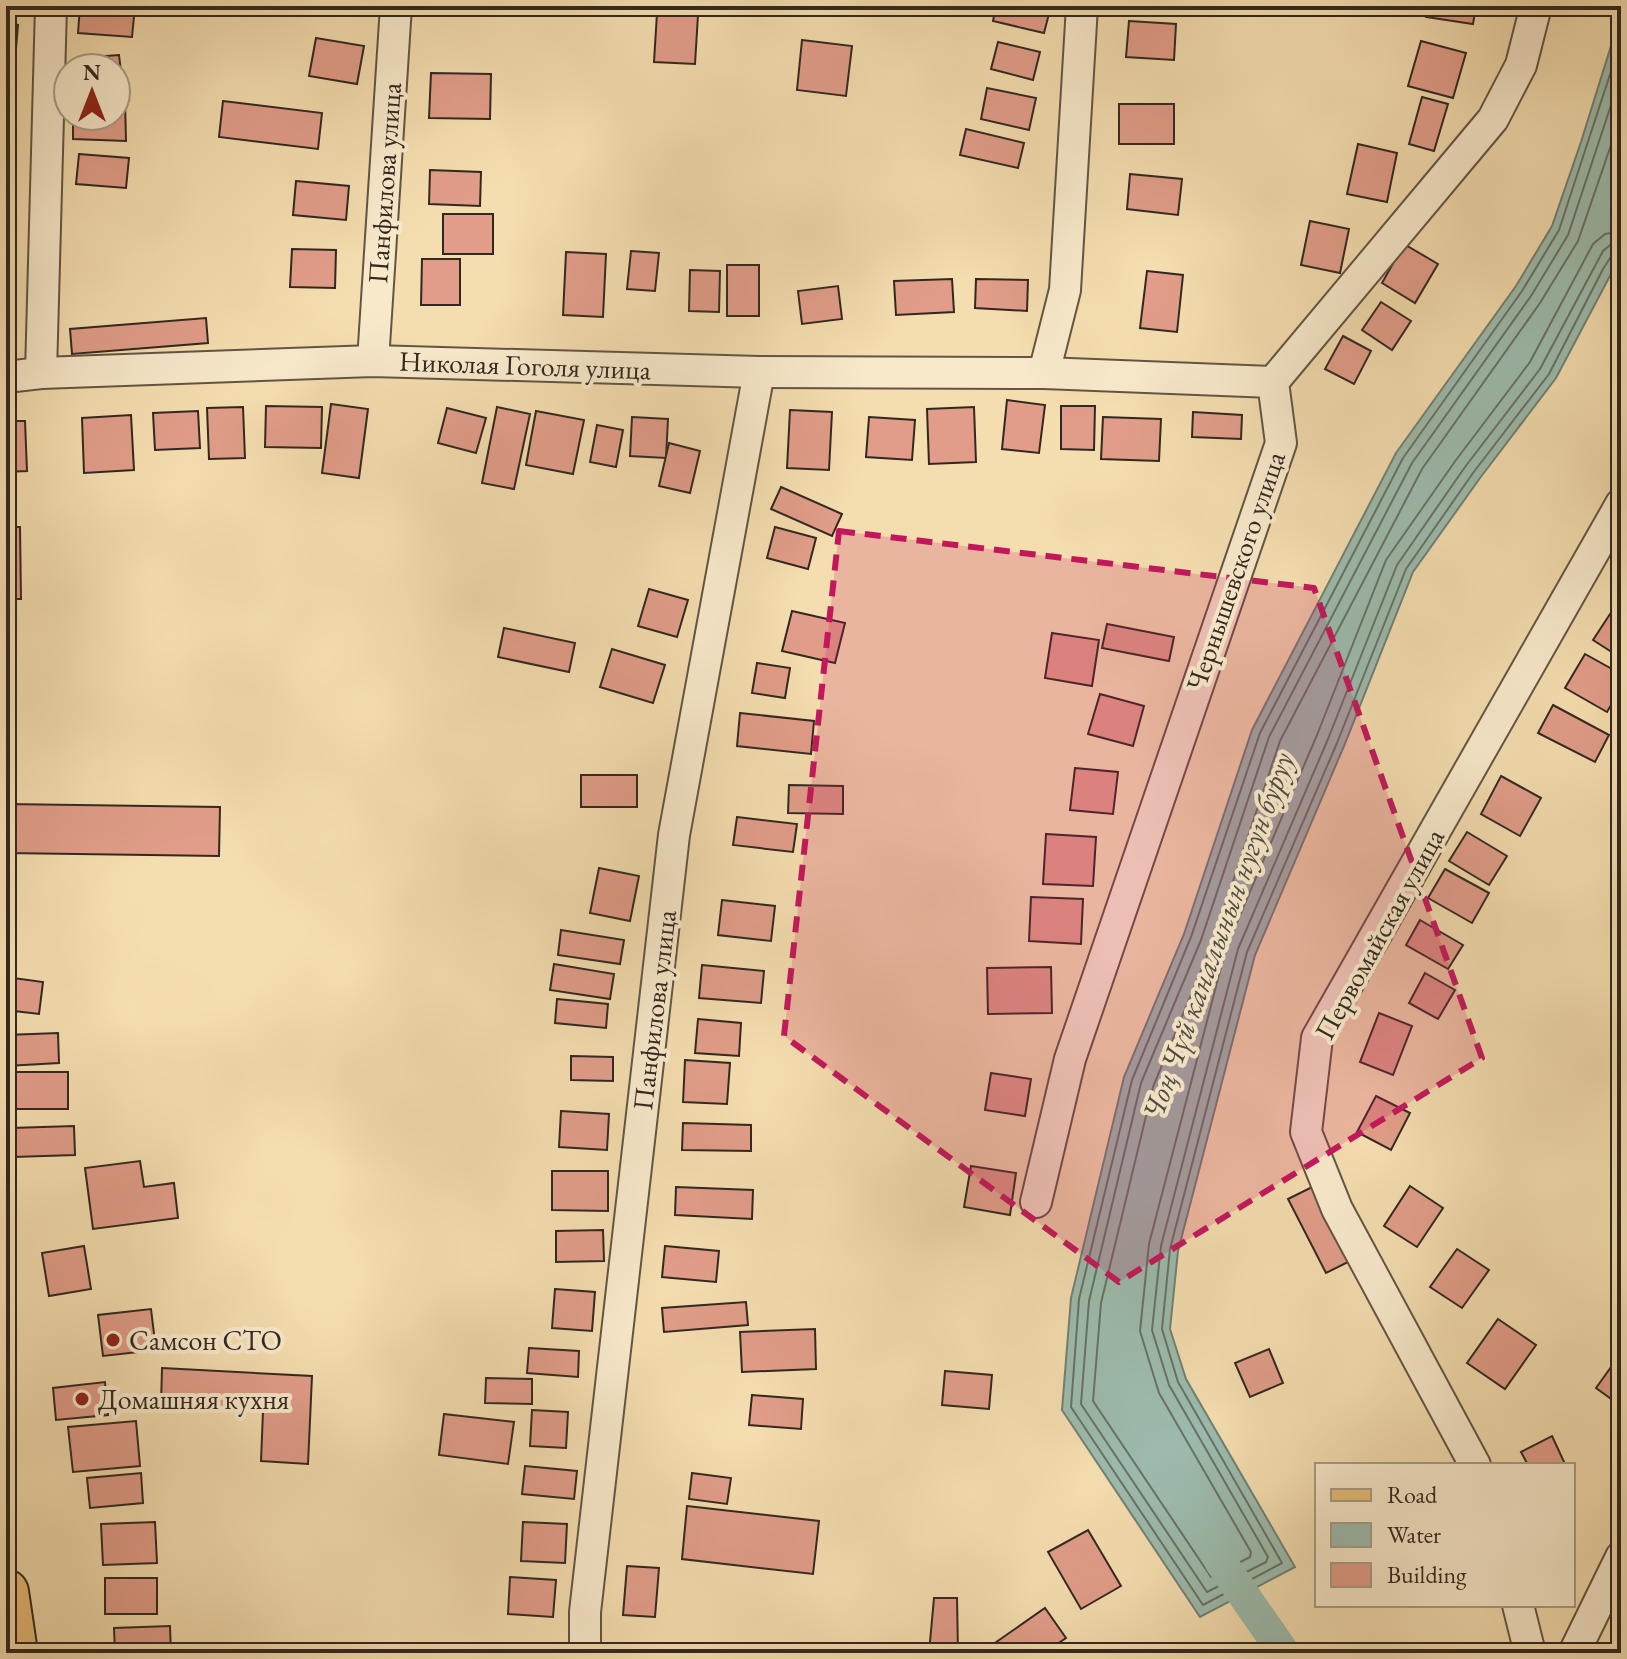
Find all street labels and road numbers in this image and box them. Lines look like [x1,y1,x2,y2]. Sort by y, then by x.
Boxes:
street label: Панфилова улица [359,80,409,285]
street label: Николая Гоголя улица [398,343,652,387]
street label: Чернышевского улица [1177,446,1293,695]
street label: Первомайская улица [1306,821,1452,1046]
street label: Панфилова улица [624,907,684,1112]

